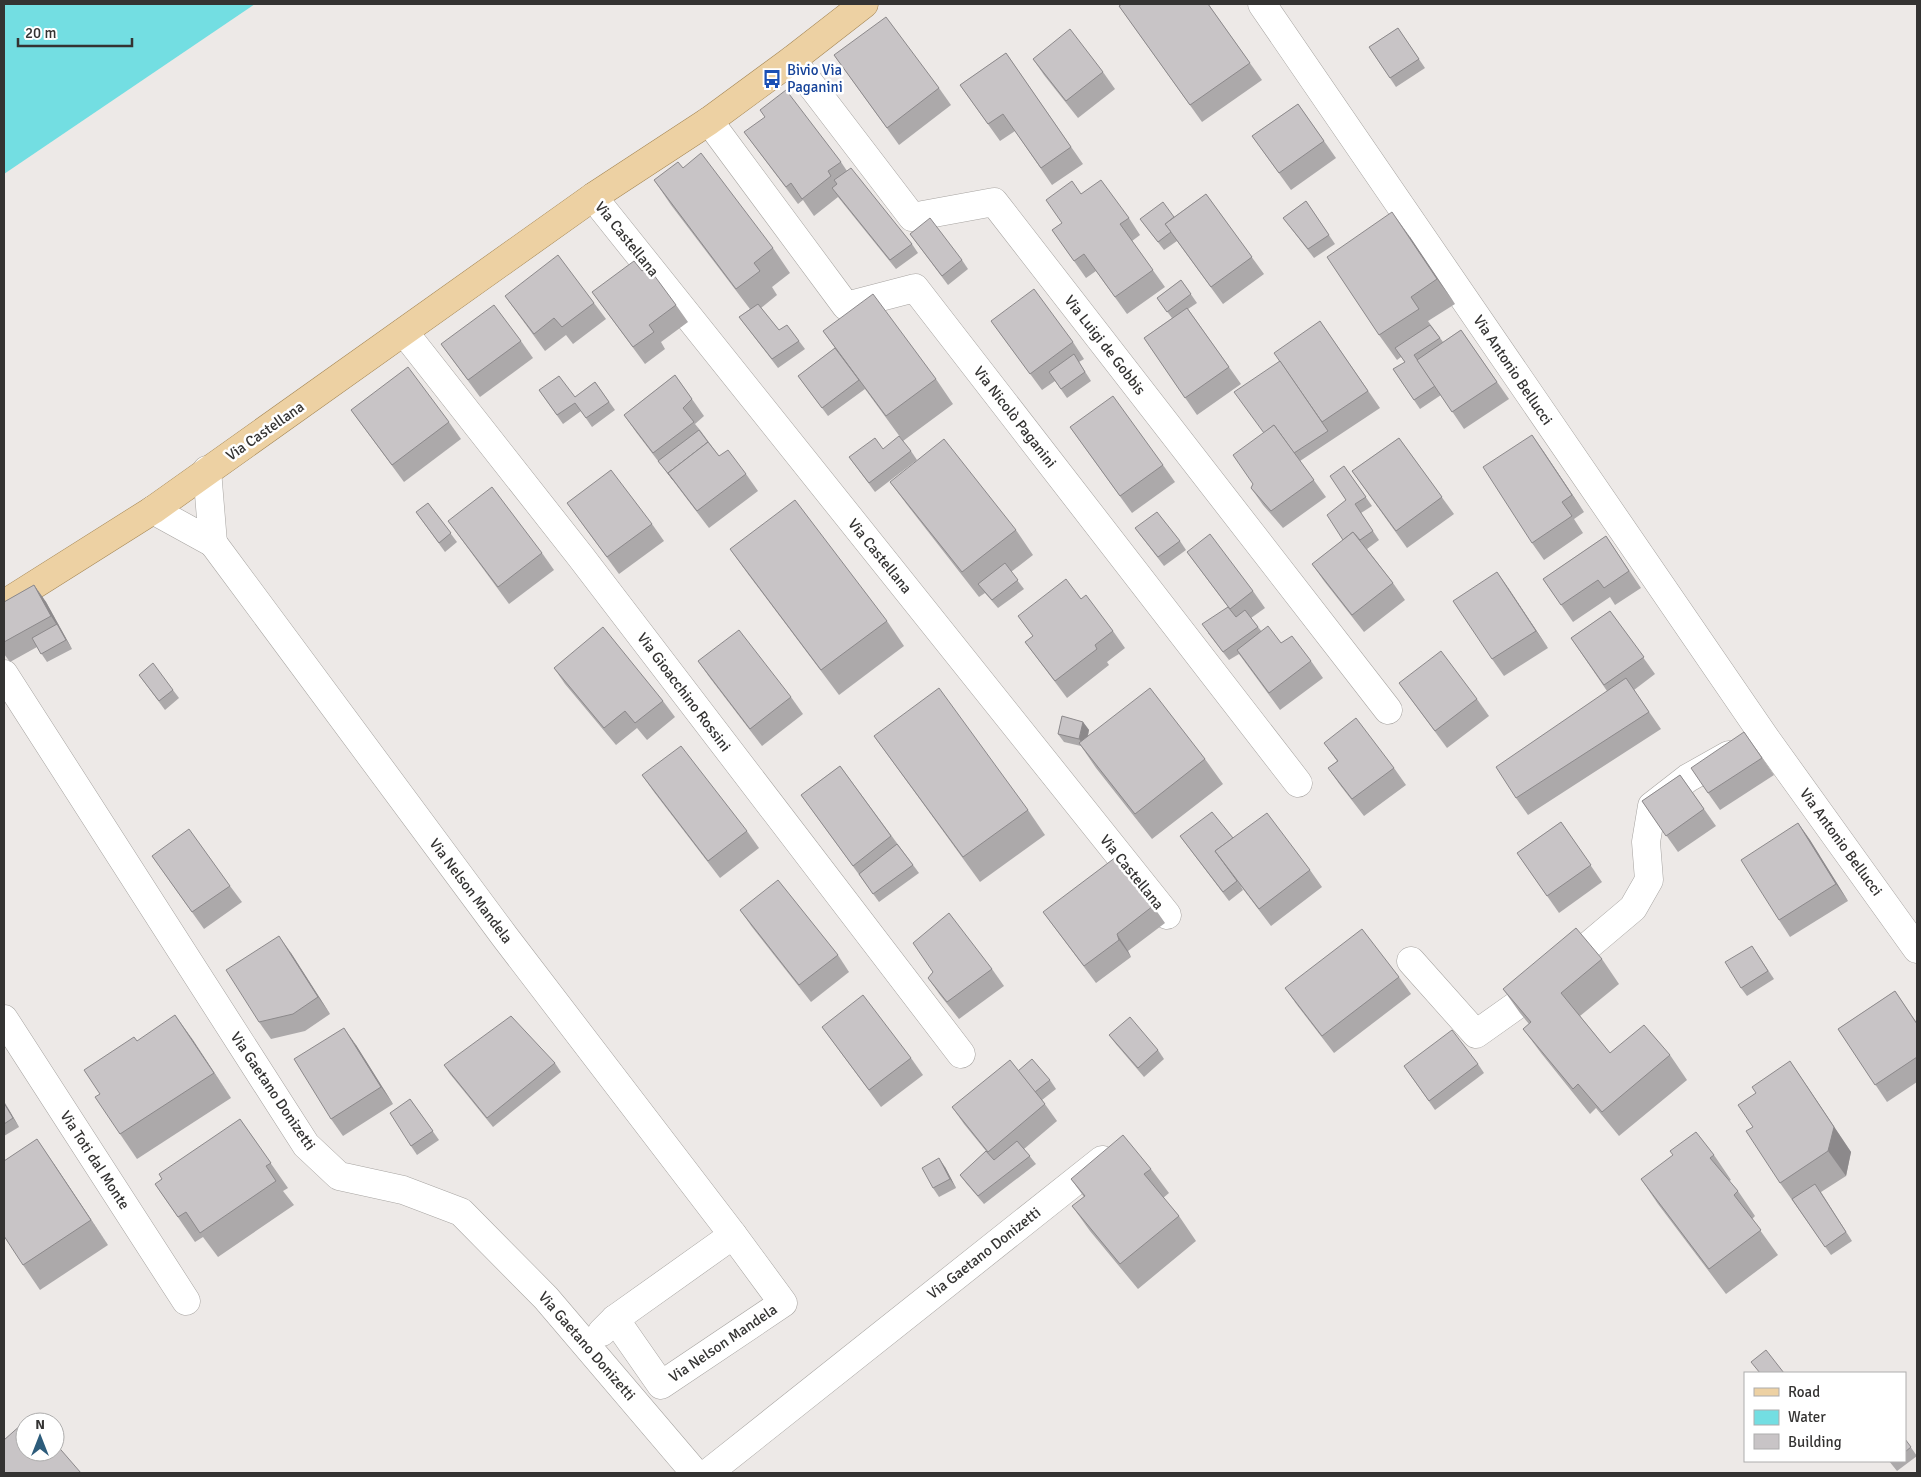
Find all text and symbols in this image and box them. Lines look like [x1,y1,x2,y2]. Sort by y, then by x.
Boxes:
scale bar [18,15,131,47]
text: 20 m [25,24,56,42]
place label: Bivio Via Paganini [787,61,843,96]
bus stop icon: Bivio Via Paganini [761,68,783,90]
street label: Via Castellana [591,198,663,280]
street label: Via Luigi de Gobbis [1061,292,1150,399]
street label: Via Antonio Bellucci [1470,312,1556,428]
street label: Via Nicolò Paganini [970,363,1060,471]
street label: Via Castellana [222,397,308,465]
street label: Via Castellana [844,515,916,597]
street label: Via Gioacchino Rossini [633,629,735,755]
street label: Via Antonio Bellucci [1796,785,1886,899]
street label: Via Castellana [1096,831,1168,913]
street label: Via Nelson Mandela [426,835,516,947]
street label: Via Gaetano Donizetti [227,1028,319,1154]
street label: Via Toti dal Monte [56,1107,134,1213]
street label: Via Gaetano Donizetti [924,1203,1044,1303]
street label: Via Gaetano Donizetti [535,1288,639,1404]
street label: Via Nelson Mandela [665,1300,781,1386]
legend [1744,1372,1906,1462]
text: Road [1788,1383,1820,1401]
text: Water [1788,1408,1826,1426]
north arrow [15,1412,65,1462]
text: N [35,1416,45,1433]
text: Building [1788,1433,1842,1451]

